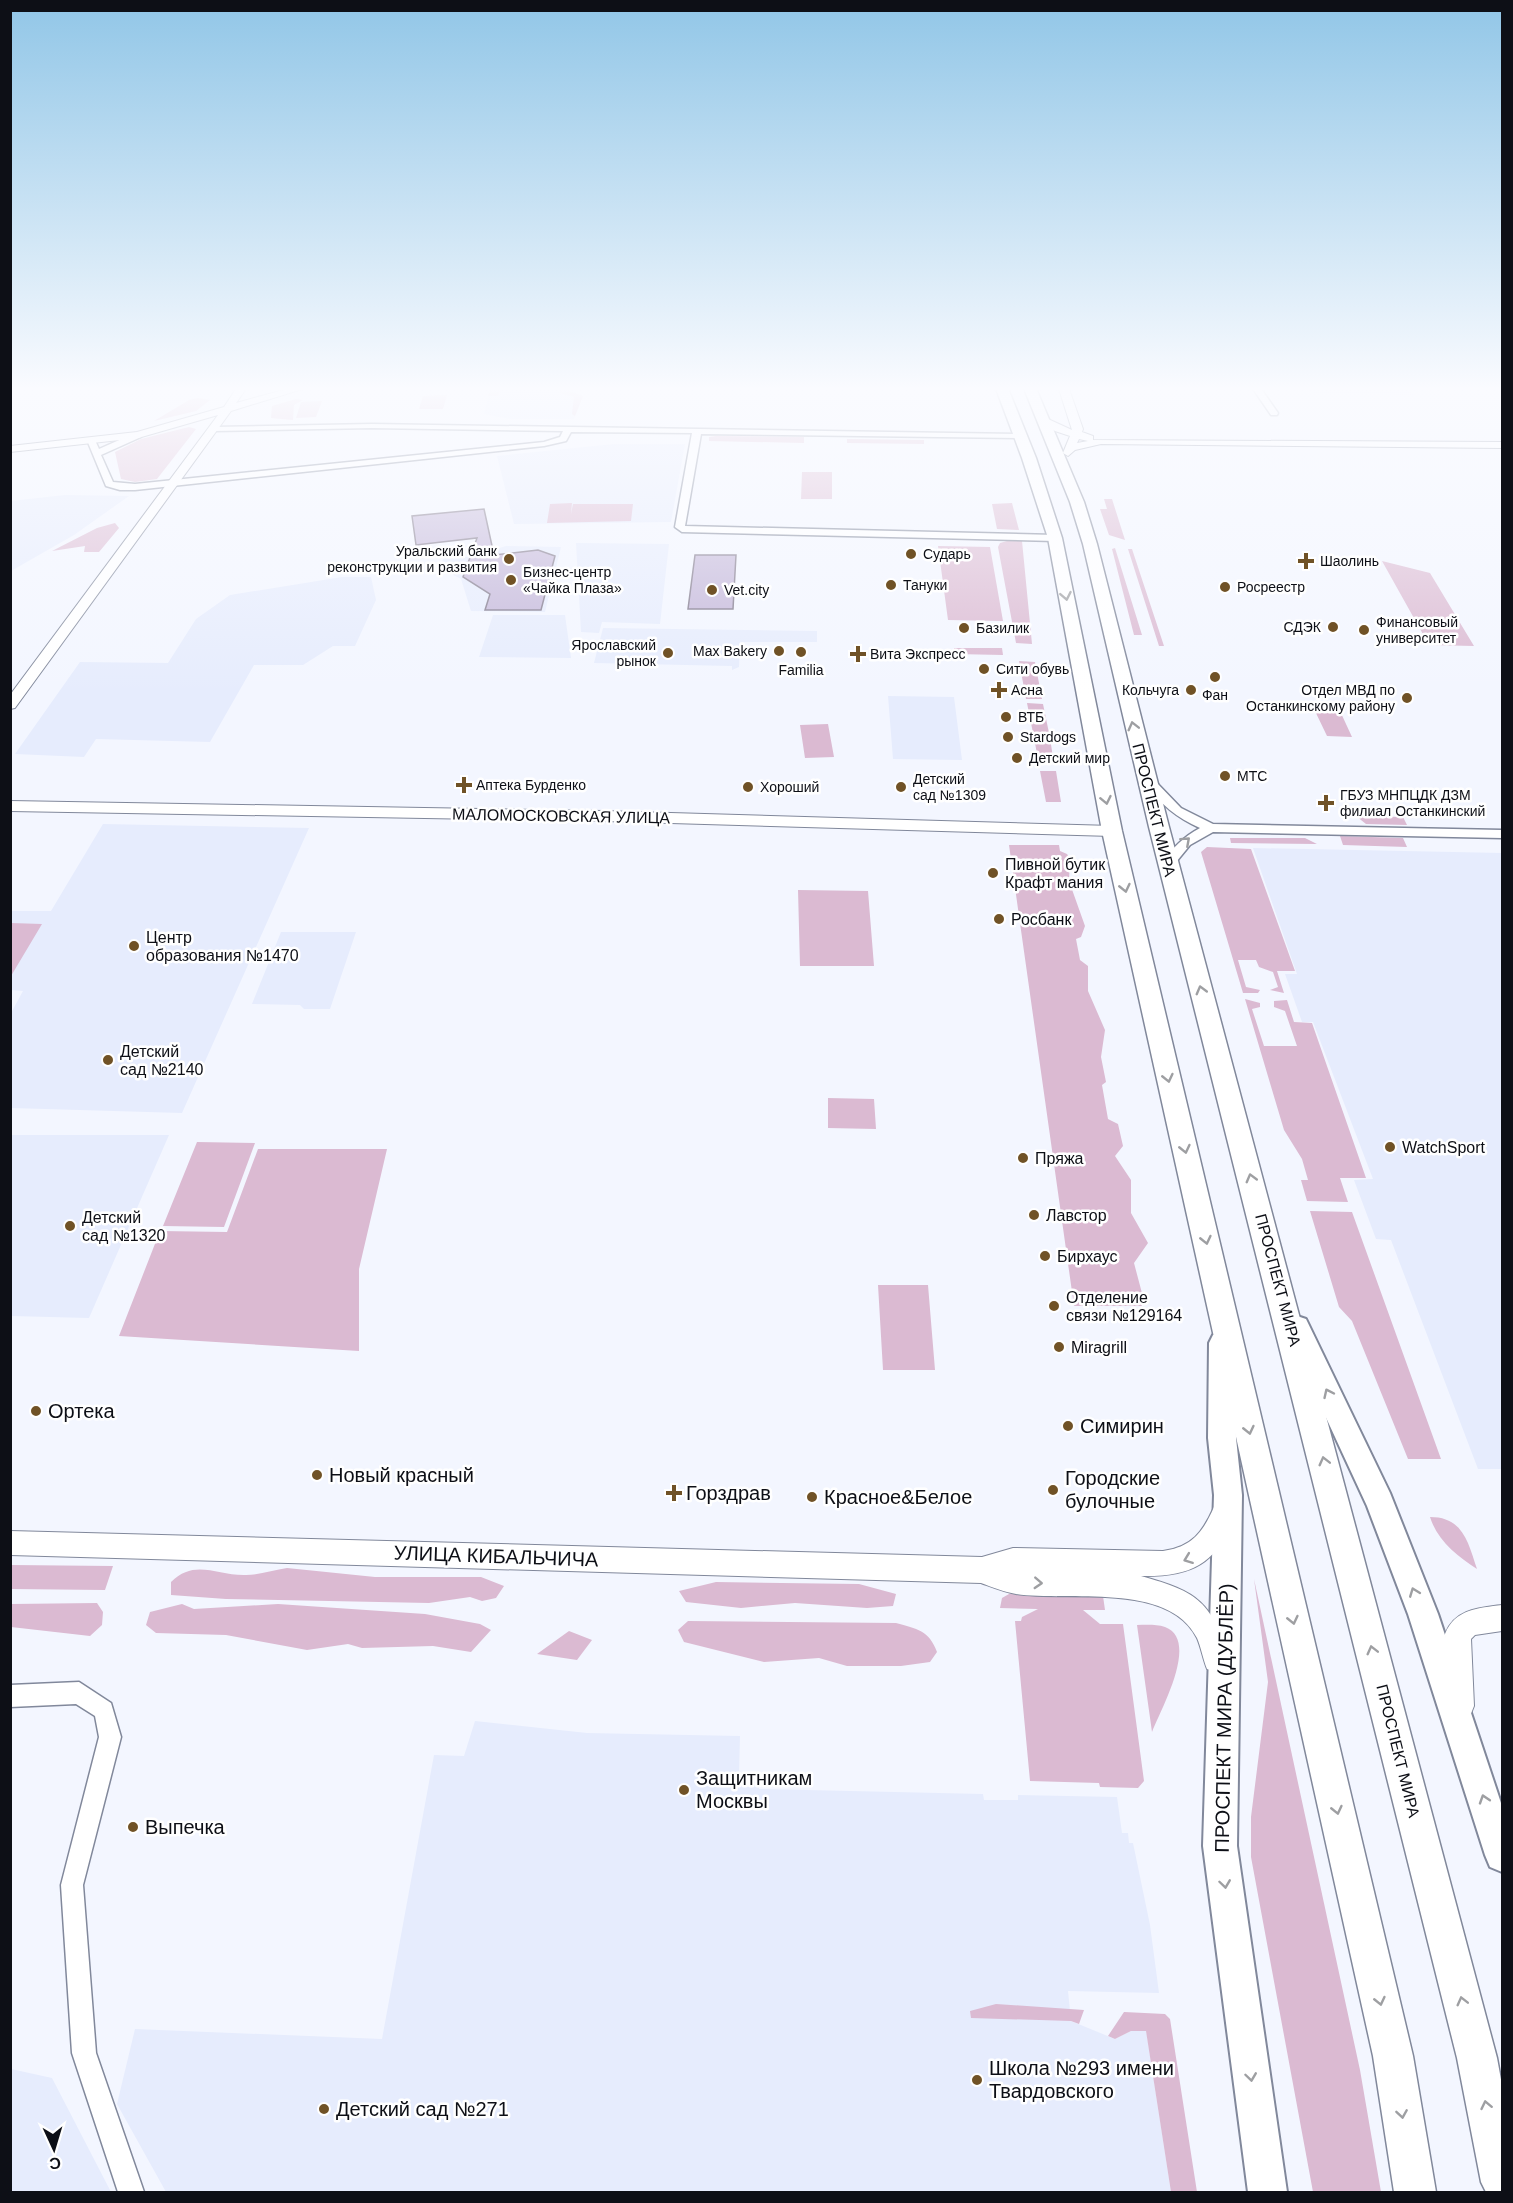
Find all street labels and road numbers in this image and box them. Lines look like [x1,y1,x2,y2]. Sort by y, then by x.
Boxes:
street label: ПРОСПЕКТ МИРА [1129,742,1179,879]
street label: МАЛОМОСКОВСКАЯ УЛИЦА [452,806,670,826]
street label: ПРОСПЕКТ МИРА [1252,1212,1304,1349]
street label: УЛИЦА КИБАЛЬЧИЧА [393,1541,599,1571]
street label: ПРОСПЕКТ МИРА (ДУБЛЁР) [1211,1583,1237,1853]
street label: ПРОСПЕКТ МИРА [1373,1683,1423,1820]

